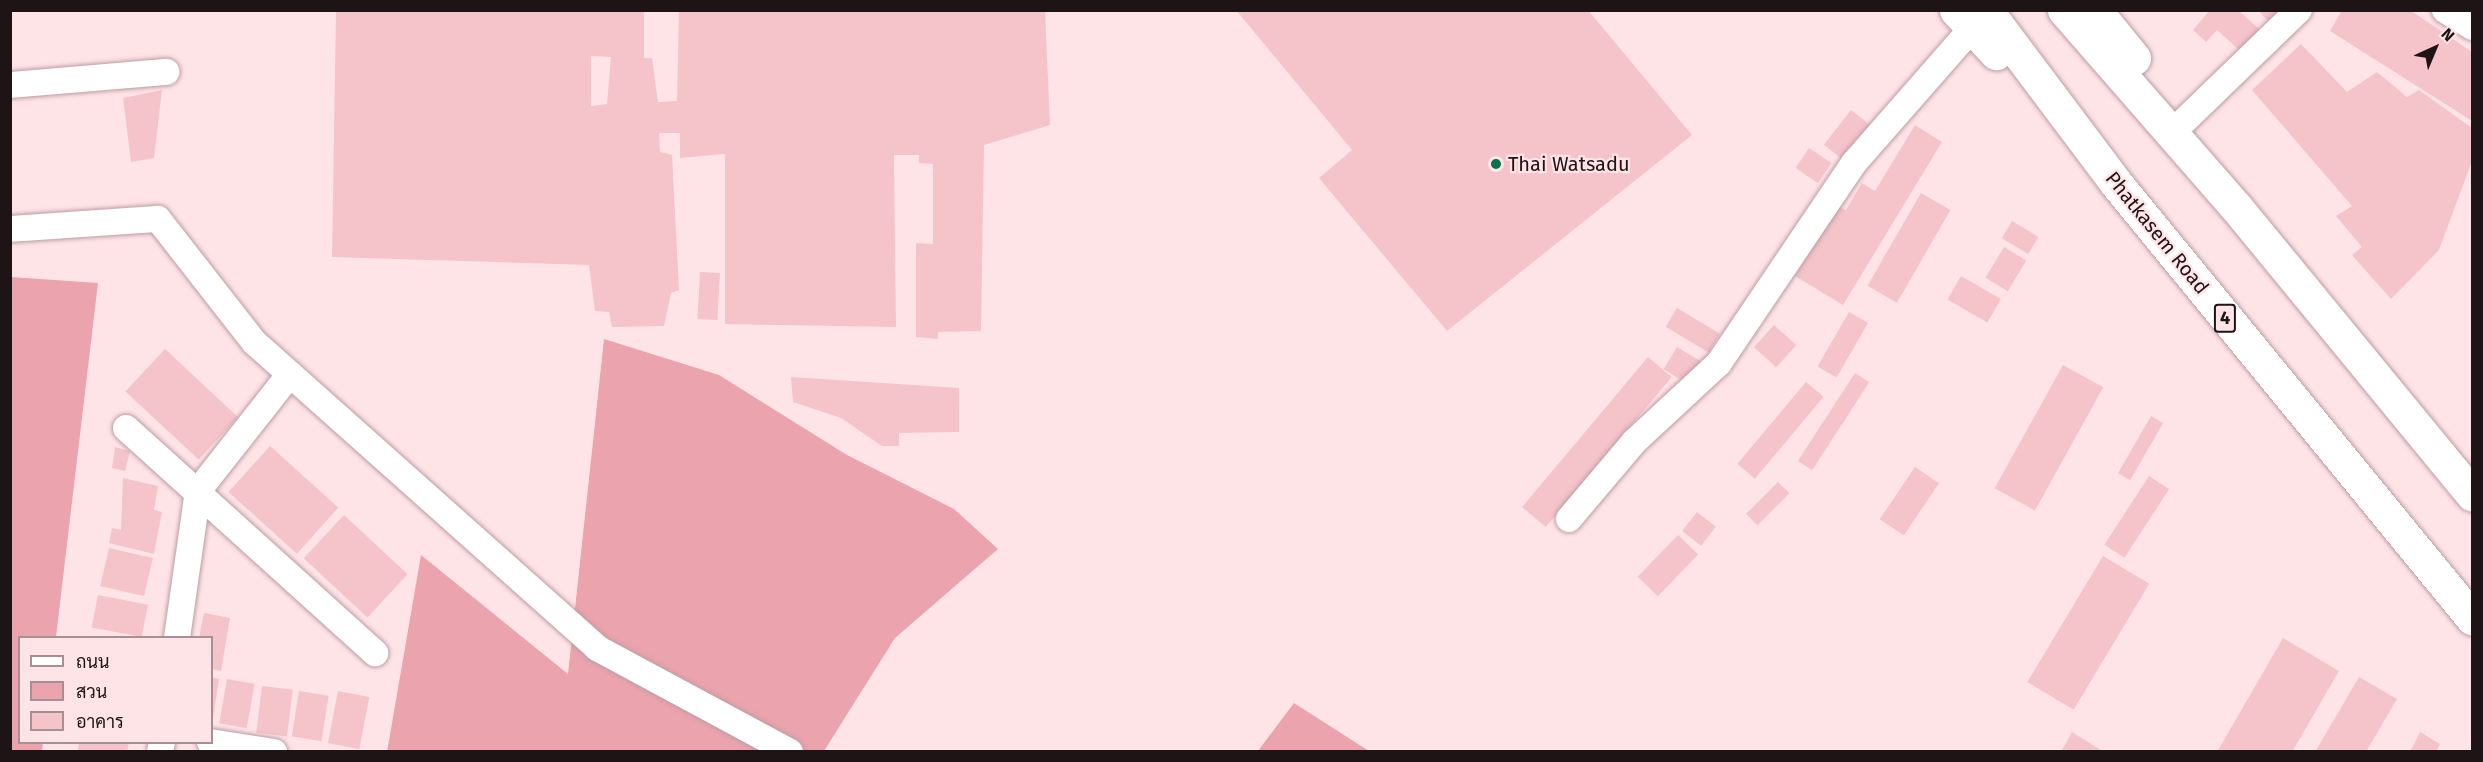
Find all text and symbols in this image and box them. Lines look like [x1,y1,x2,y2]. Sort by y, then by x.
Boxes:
north arrow [2405,18,2465,78]
text: N [2437,24,2458,45]
place label: Thai Watsadu [1508,152,1630,176]
marker: Thai Watsadu [1489,157,1503,171]
street label: Phatkasem Road [2100,167,2214,299]
road number: 4 [2213,303,2237,333]
legend [18,636,213,744]
text: ถนน [76,651,109,673]
text: สวน [76,681,107,703]
text: อาคาร [76,711,124,733]

